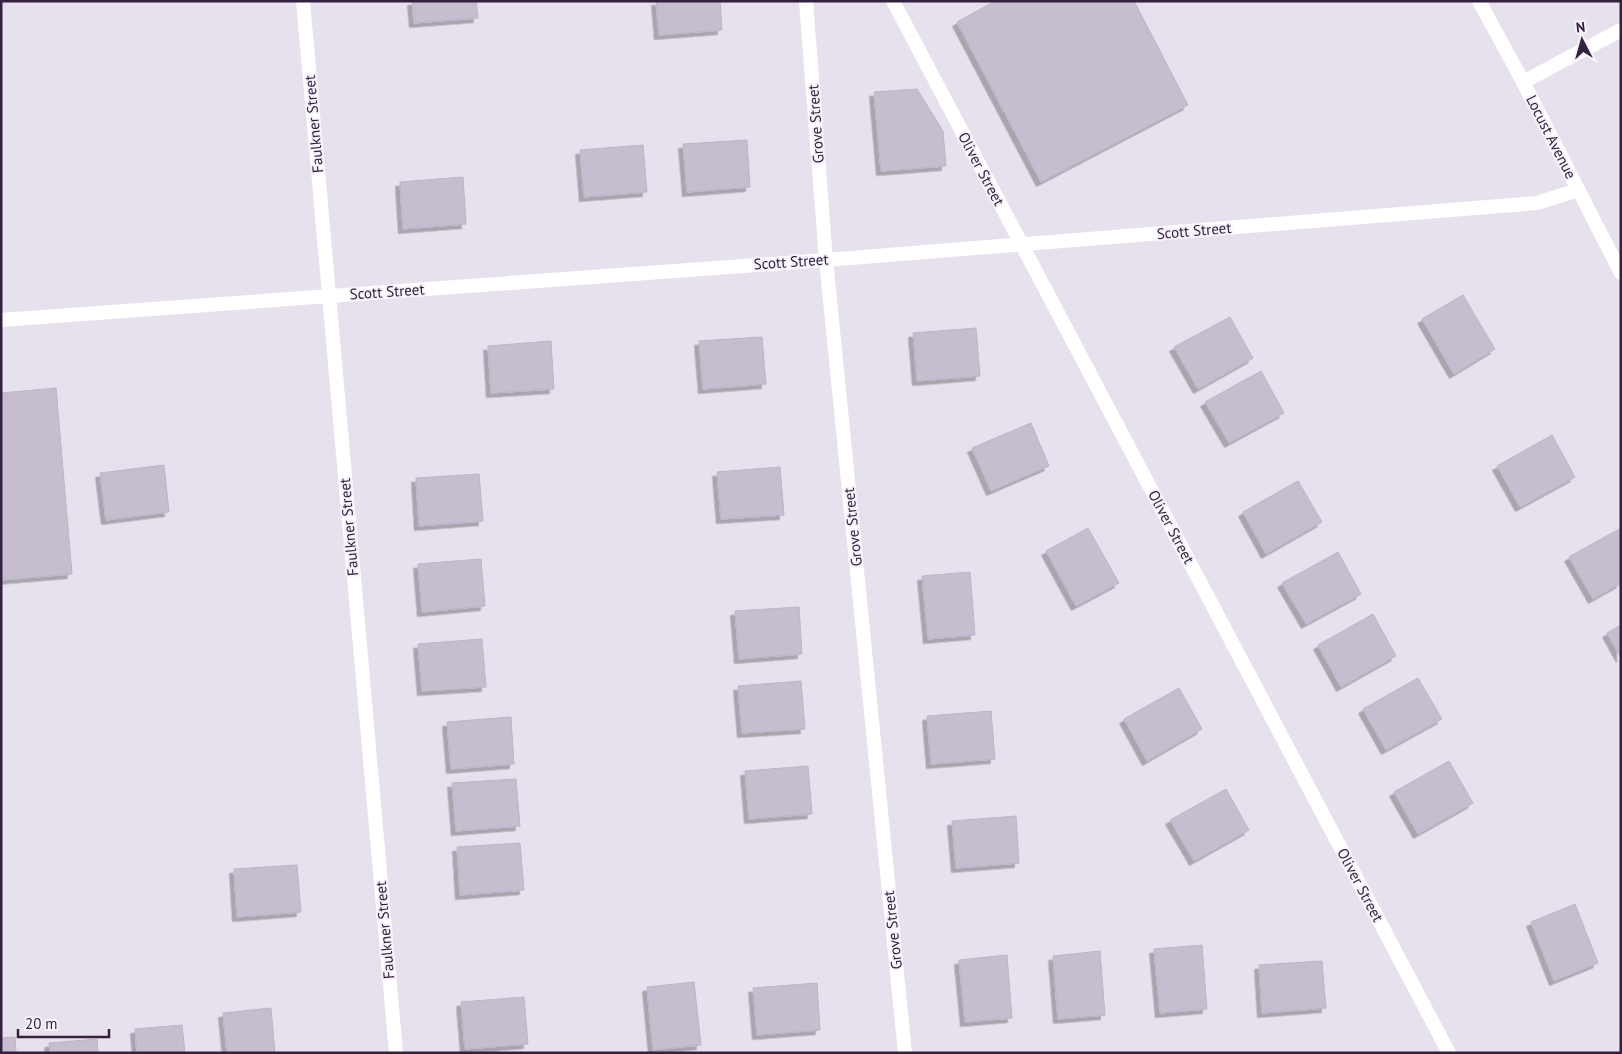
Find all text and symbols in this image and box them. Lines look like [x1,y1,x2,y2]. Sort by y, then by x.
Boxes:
north arrow [1557,15,1607,65]
text: N [1575,18,1586,37]
street label: Faulkner Street [300,74,327,174]
street label: Grove Street [803,84,828,164]
street label: Locust Avenue [1522,92,1581,182]
street label: Oliver Street [954,129,1009,209]
street label: Scott Street [1156,218,1232,243]
street label: Scott Street [753,249,829,274]
street label: Scott Street [349,279,425,304]
street label: Faulkner Street [335,477,362,577]
street label: Grove Street [839,487,866,567]
street label: Oliver Street [1144,487,1199,567]
street label: Oliver Street [1333,845,1388,925]
street label: Faulkner Street [371,880,398,980]
street label: Grove Street [879,890,906,970]
scale bar [18,1006,109,1038]
text: 20 m [25,1014,58,1033]

